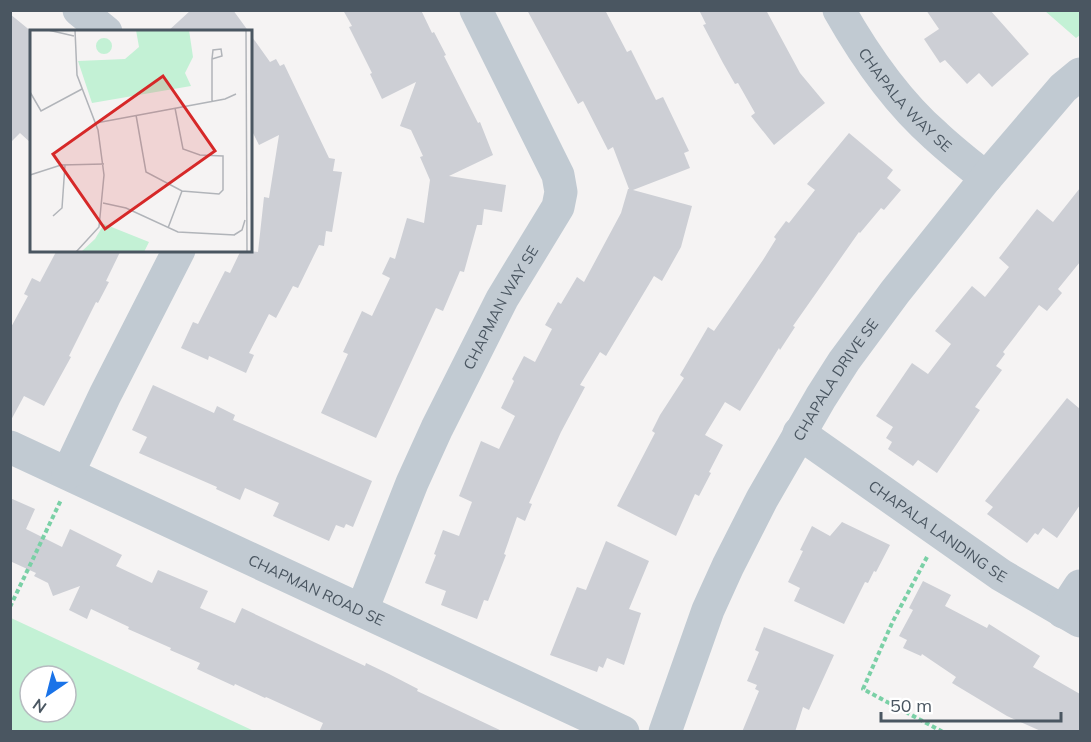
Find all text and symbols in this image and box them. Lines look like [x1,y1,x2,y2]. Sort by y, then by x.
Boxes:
inset map [30,30,252,252]
street label: CHAPALA WAY SE [855,44,956,156]
street label: CHAPMAN WAY SE [459,242,542,373]
street label: CHAPALA DRIVE SE [788,314,882,444]
street label: CHAPALA LANDING SE [865,476,1011,586]
street label: CHAPMAN ROAD SE [246,550,388,629]
north arrow [18,664,78,724]
scale bar [881,685,1061,723]
text: 50 m [890,694,932,717]
text: N [29,695,50,718]

